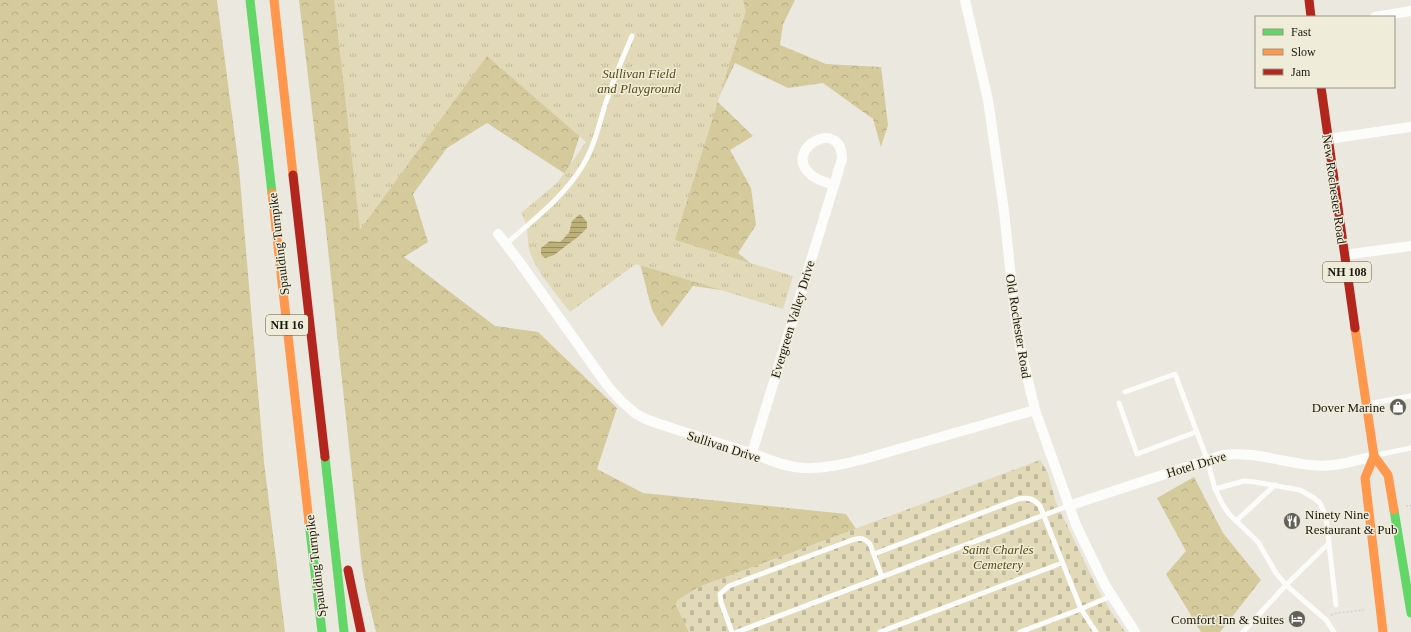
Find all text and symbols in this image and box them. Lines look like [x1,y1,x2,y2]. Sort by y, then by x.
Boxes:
legend [1255,16,1395,88]
text: Fast [1291,25,1312,39]
text: Slow [1291,45,1316,59]
text: Jam [1291,65,1311,79]
park label: Sullivan Field and Playground [597,66,681,96]
street label: New Rochester Road [1319,133,1350,245]
street label: Spaulding Turnpike [265,192,292,296]
street label: Evergreen Valley Drive [767,258,818,380]
road number: NH 108 [1323,262,1371,282]
street label: Old Rochester Road [1003,273,1034,380]
road number: NH 16 [266,315,308,335]
shop icon: Dover Marine [1388,397,1408,417]
place label: Dover Marine [1312,400,1385,415]
street label: Sullivan Drive [685,428,763,465]
street label: Hotel Drive [1164,448,1228,481]
place label: Ninety Nine Restaurant & Pub [1305,507,1397,537]
restaurant icon: Ninety Nine Restaurant & Pub [1282,511,1302,531]
street label: Spaulding Turnpike [302,514,329,618]
park label: Saint Charles Cemetery [962,542,1034,572]
hotel icon: Comfort Inn & Suites [1287,609,1307,629]
place label: Comfort Inn & Suites [1171,612,1284,627]

